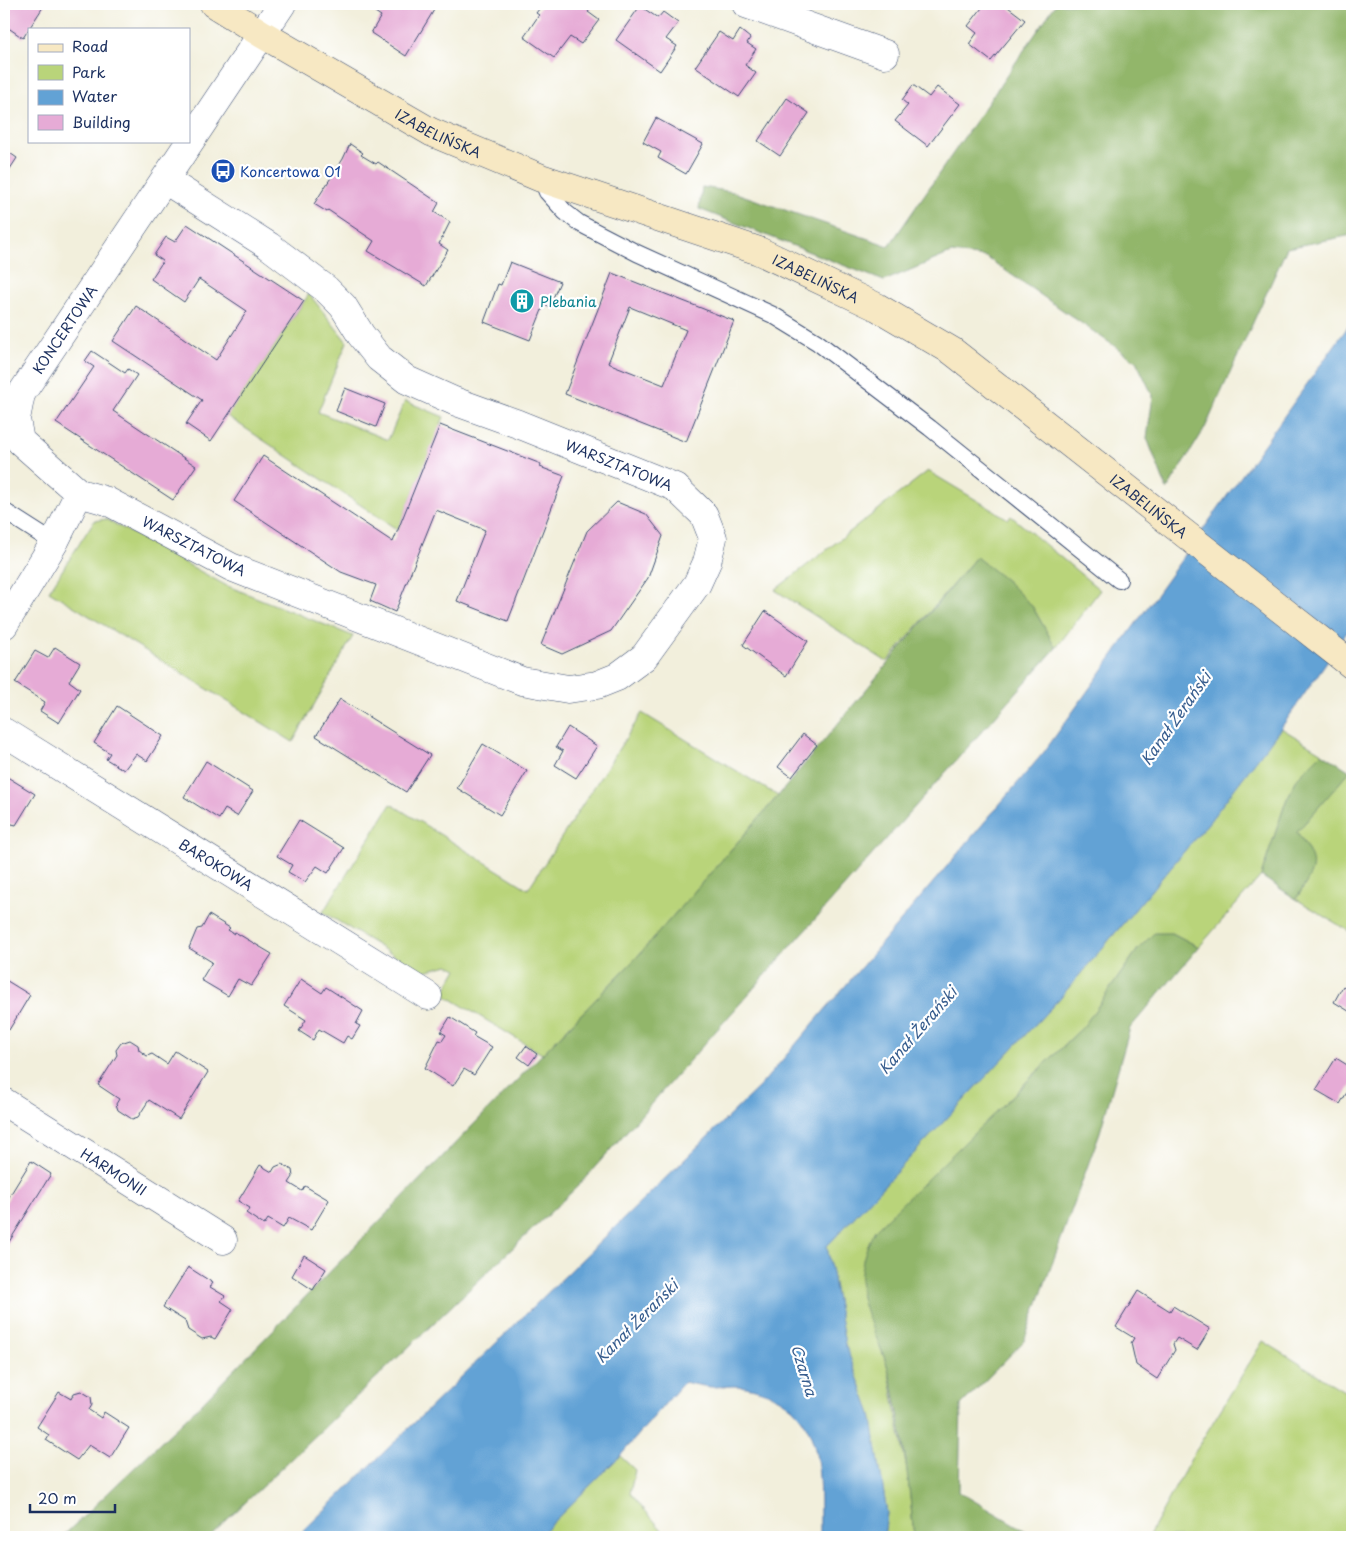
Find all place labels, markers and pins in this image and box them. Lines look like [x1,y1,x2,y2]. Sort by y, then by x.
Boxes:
bus stop icon: Koncertowa 01 [210,158,236,184]
place label: Koncertowa 01 [240,161,341,182]
building icon: Plebania [509,288,535,314]
place label: Plebania [540,291,597,312]

